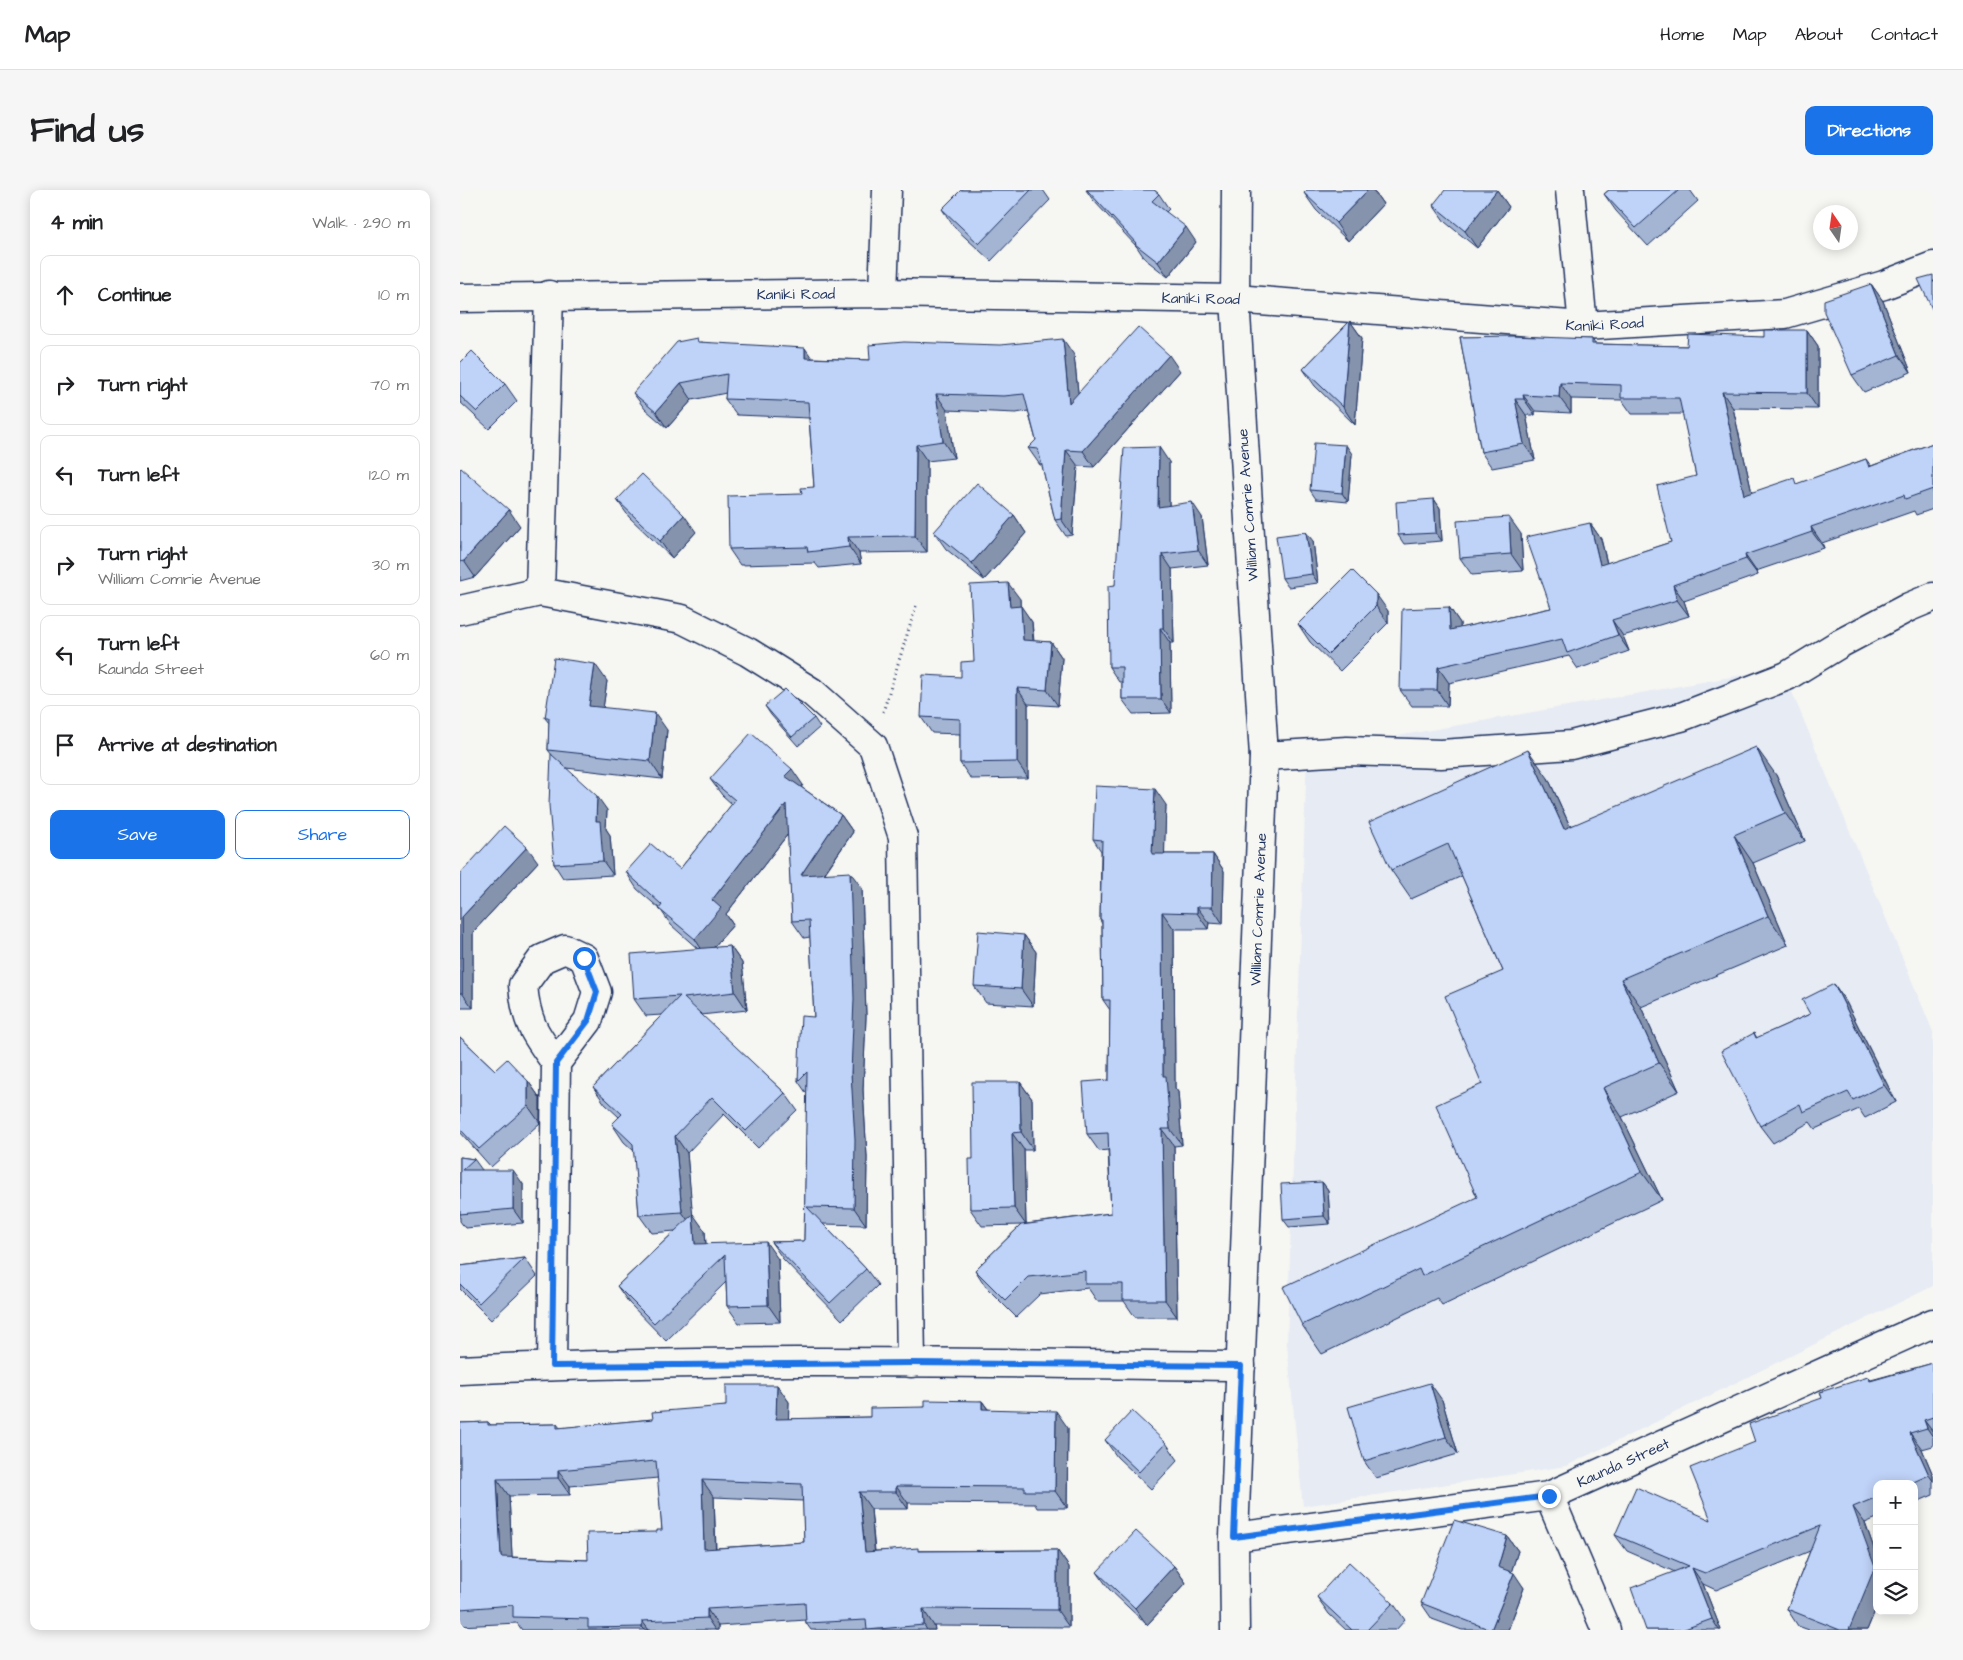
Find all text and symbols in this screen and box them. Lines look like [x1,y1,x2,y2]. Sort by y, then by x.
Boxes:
text: Map [25,18,70,52]
text: Home [1660,22,1705,47]
text: Map [1733,22,1767,47]
text: About [1795,22,1843,47]
text: Contact [1871,22,1938,47]
text: Find us [30,106,144,155]
button: Directions [1805,106,1933,155]
north arrow [1813,205,1858,250]
text: 4 min [50,208,103,237]
text: Walk · 290 m [312,212,410,234]
icon: ahead [51,281,79,309]
text: Continue [98,282,172,309]
street label: Kaniki Road [757,283,836,305]
text: 10 m [378,284,409,306]
street label: Kaniki Road [1161,287,1241,310]
street label: Kaniki Road [1565,312,1645,337]
icon: right [51,371,79,399]
text: Turn right [98,372,187,399]
text: 70 m [370,374,409,396]
street label: William Comrie Avenue [1232,428,1264,582]
icon: left [51,461,79,489]
text: Turn left [98,462,179,489]
text: 120 m [369,464,409,486]
text: Turn right [98,541,187,568]
icon: right [51,551,79,579]
text: 30 m [372,554,409,576]
text: William Comrie Avenue [98,568,261,590]
text: Turn left [98,631,179,658]
icon: left [51,641,79,669]
text: 60 m [370,644,409,666]
text: Kaunda Street [98,658,204,680]
icon: arrive [51,731,79,759]
text: Arrive at destination [98,732,277,759]
button: Save [50,810,225,859]
button: Share [235,810,410,859]
street label: William Comrie Avenue [1245,833,1272,986]
route start [573,947,596,970]
street label: Kaunda Street [1573,1433,1673,1493]
map controls [1873,1480,1918,1615]
button: + [1873,1480,1918,1525]
route end [1538,1485,1561,1508]
button: − [1873,1525,1918,1570]
button: layers [1873,1570,1918,1615]

